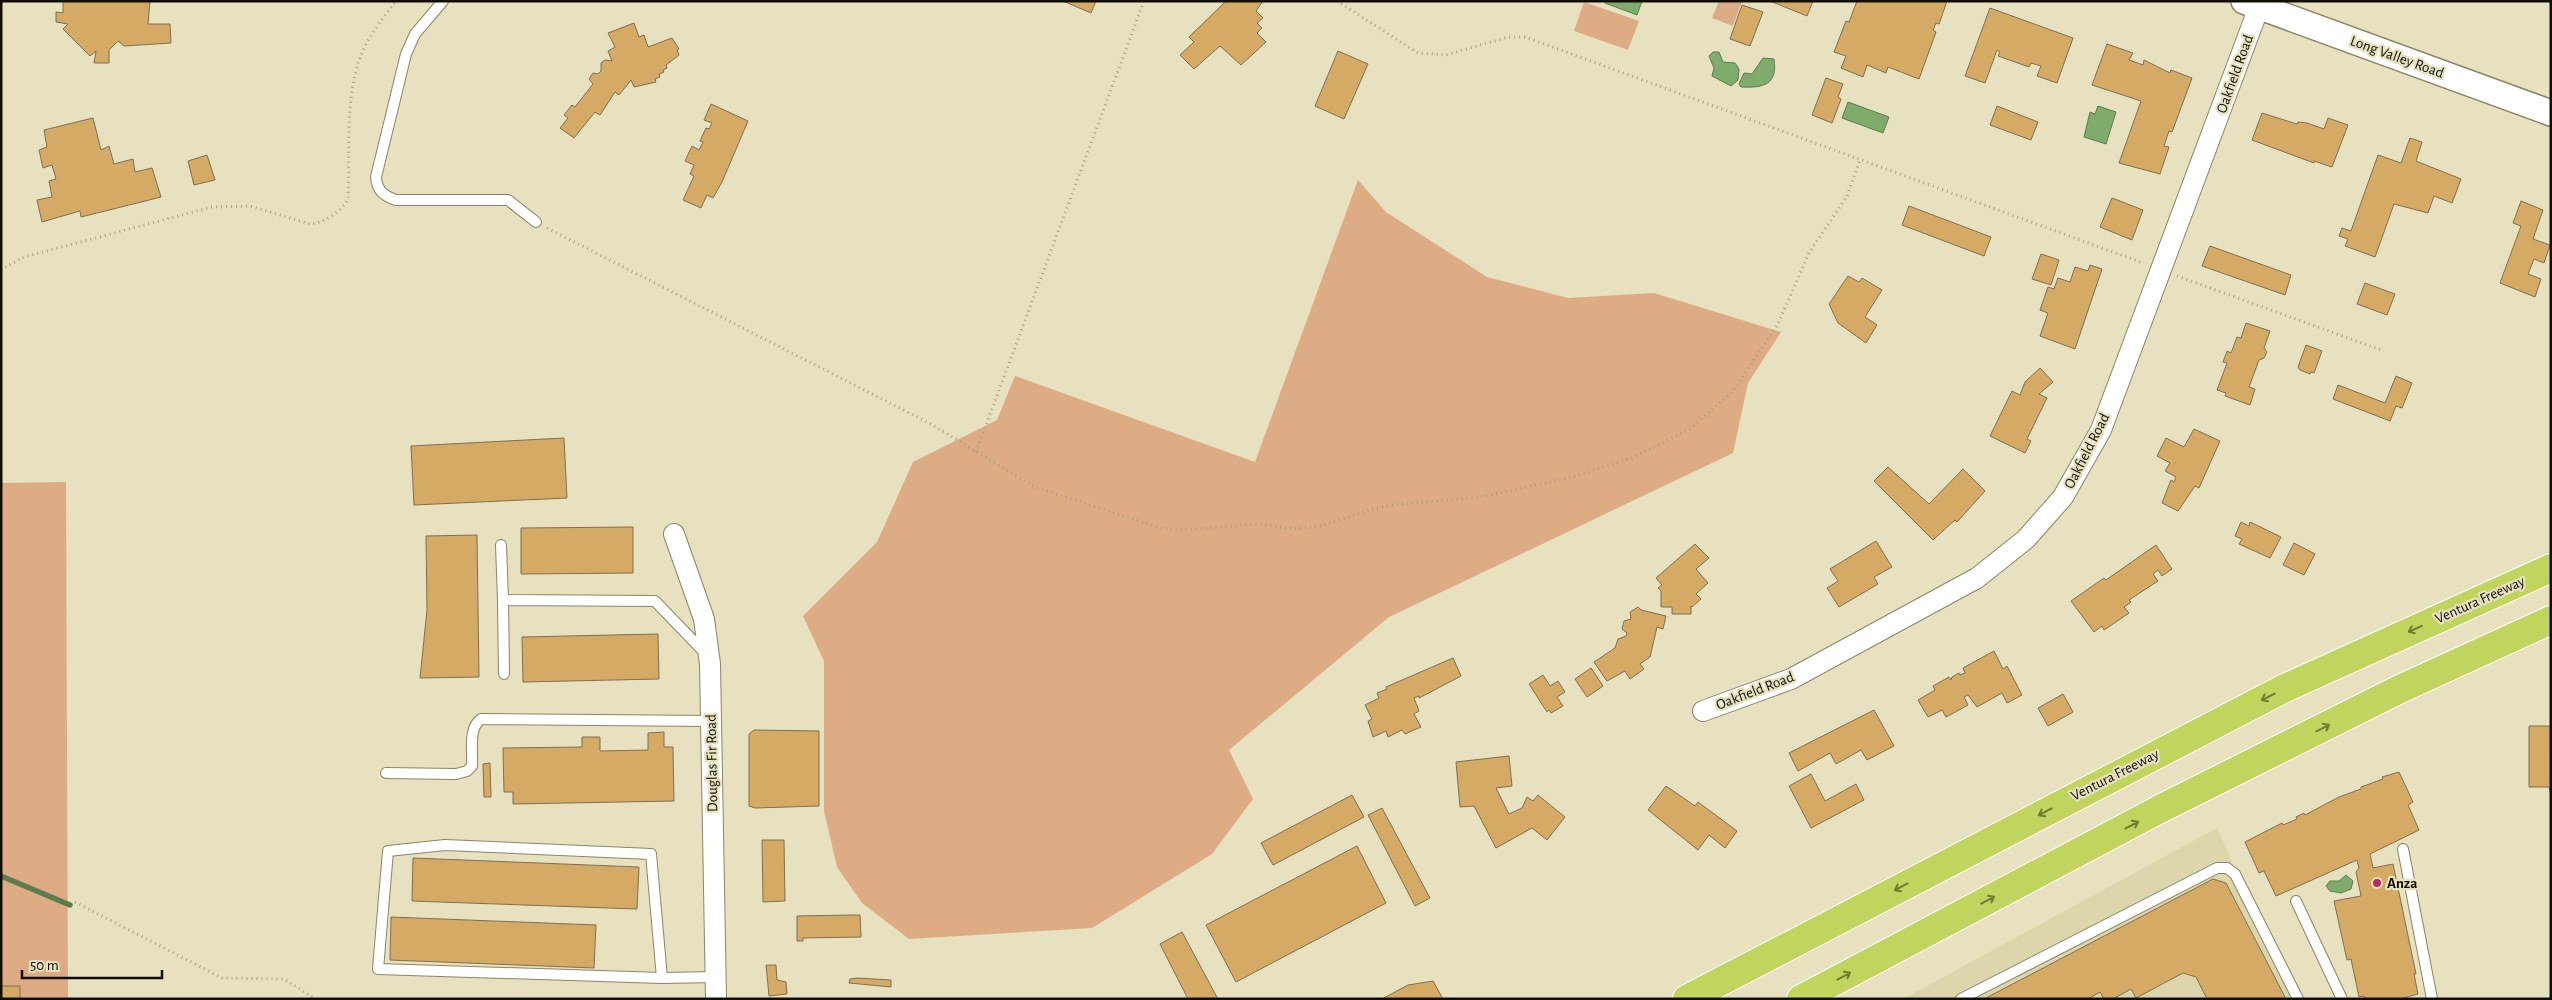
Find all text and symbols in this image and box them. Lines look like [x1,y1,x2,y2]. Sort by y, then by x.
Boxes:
street label: Oakfield Road [2214,33,2256,115]
street label: Long Valley Road [2348,33,2446,81]
street label: Oakfield Road [2062,411,2112,491]
street label: Ventura Freeway [2433,573,2528,626]
one-way arrow [2408,625,2423,634]
street label: Oakfield Road [1714,669,1796,713]
one-way arrow [2261,693,2276,702]
street label: Douglas Fir Road [704,714,720,812]
one-way arrow [2316,723,2331,733]
street label: Ventura Freeway [2069,746,2162,804]
one-way arrow [2038,807,2053,817]
one-way arrow [2124,820,2139,830]
place label: Anza [2387,876,2417,891]
marker: Anza [2371,877,2383,889]
one-way arrow [1894,882,1909,892]
one-way arrow [1980,895,1995,904]
scale bar [22,948,162,980]
text: 50 m [30,958,59,973]
one-way arrow [1836,971,1851,980]

